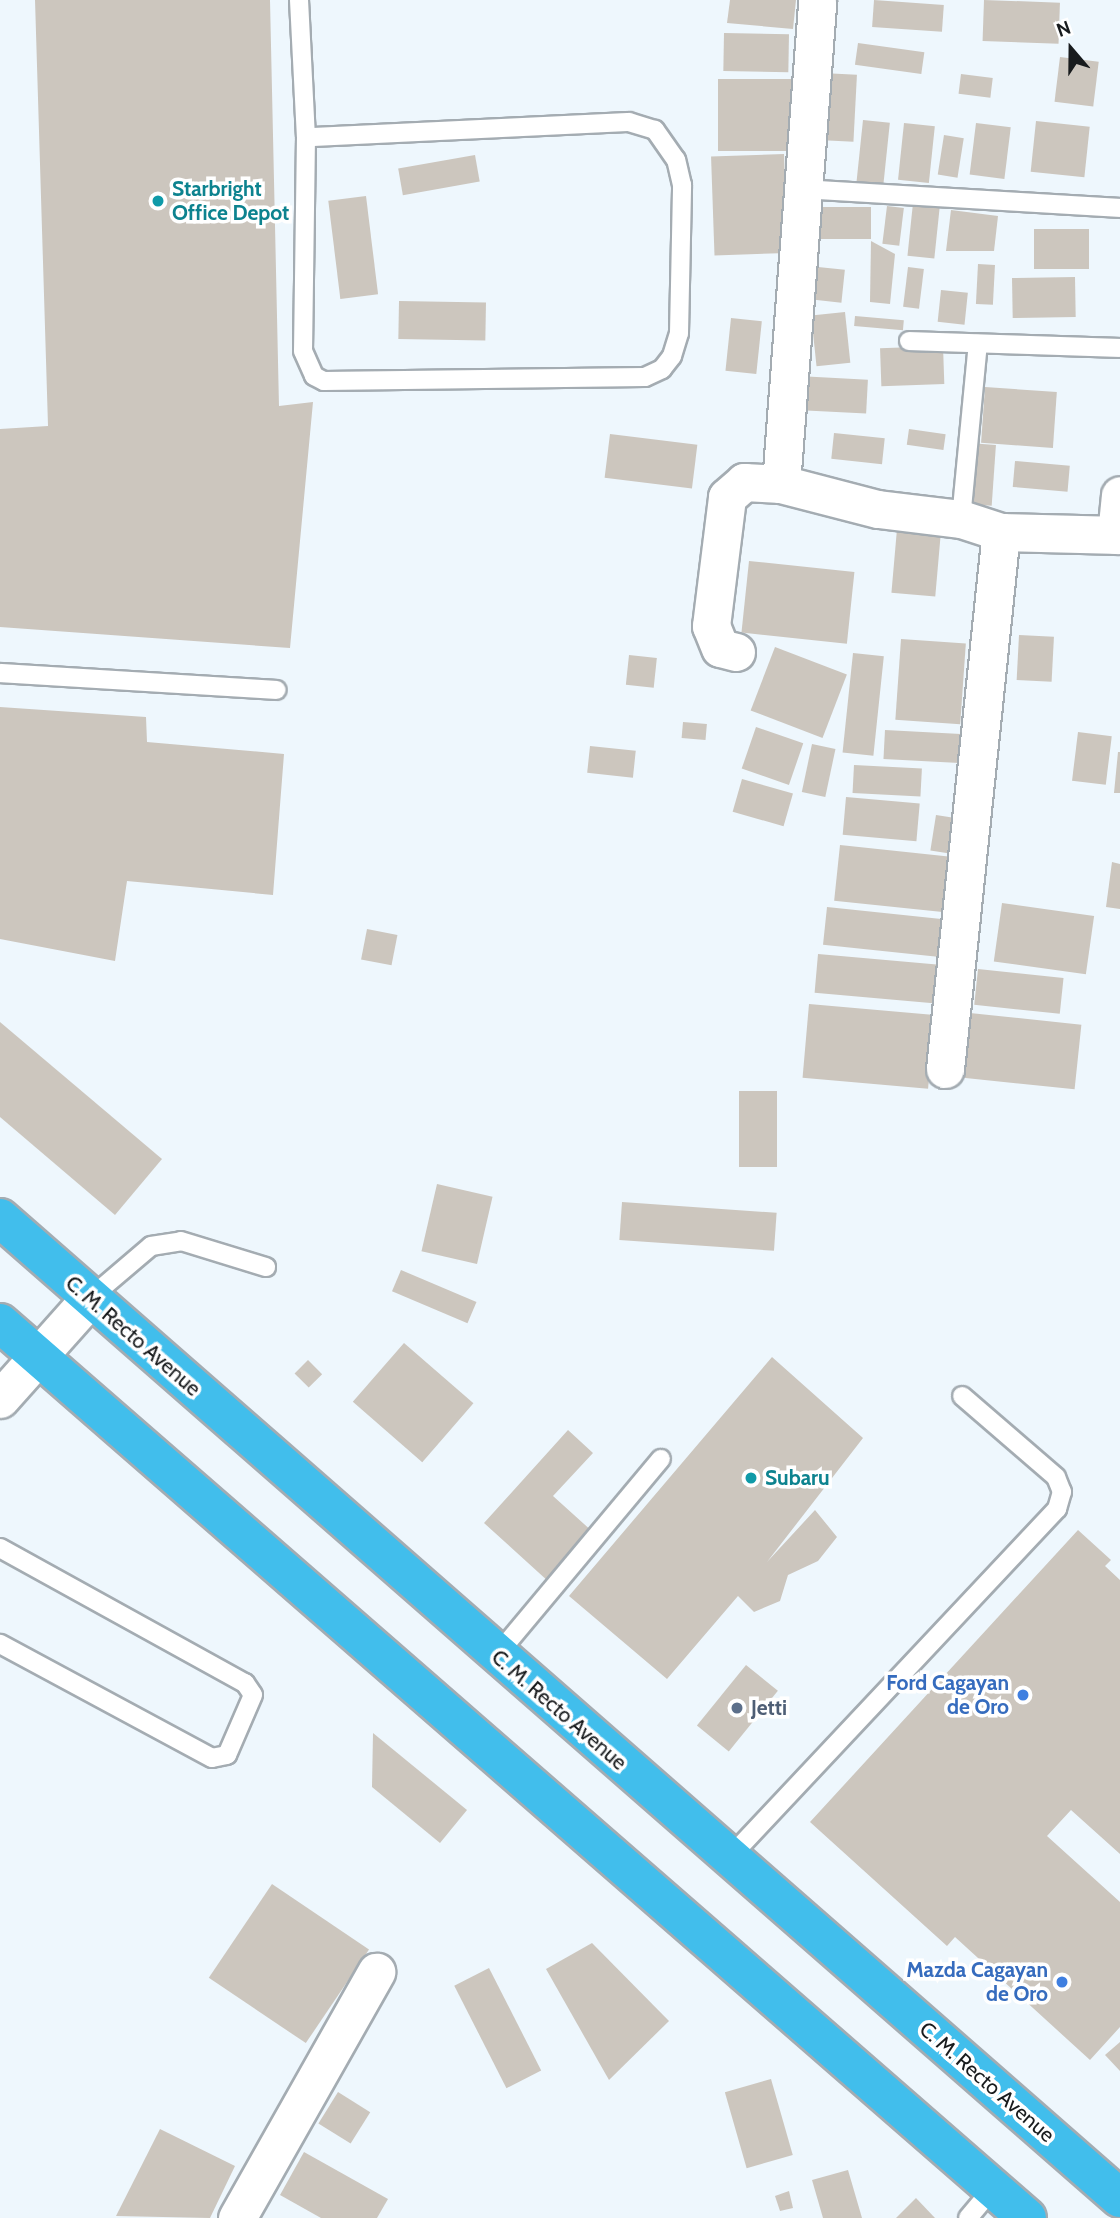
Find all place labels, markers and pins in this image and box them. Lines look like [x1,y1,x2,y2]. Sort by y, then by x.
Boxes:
place label: Starbright Office Depot [172,176,289,226]
marker: Starbright Office Depot [150,193,166,209]
place label: Subaru [765,1465,830,1491]
marker: Subaru [743,1470,759,1486]
place label: Ford Cagayan de Oro [886,1670,1009,1720]
marker: Ford Cagayan de Oro [1015,1687,1031,1703]
place label: Jetti [751,1695,787,1721]
marker: Jetti [729,1700,745,1716]
place label: Mazda Cagayan de Oro [906,1957,1048,2007]
marker: Mazda Cagayan de Oro [1054,1974,1070,1990]

